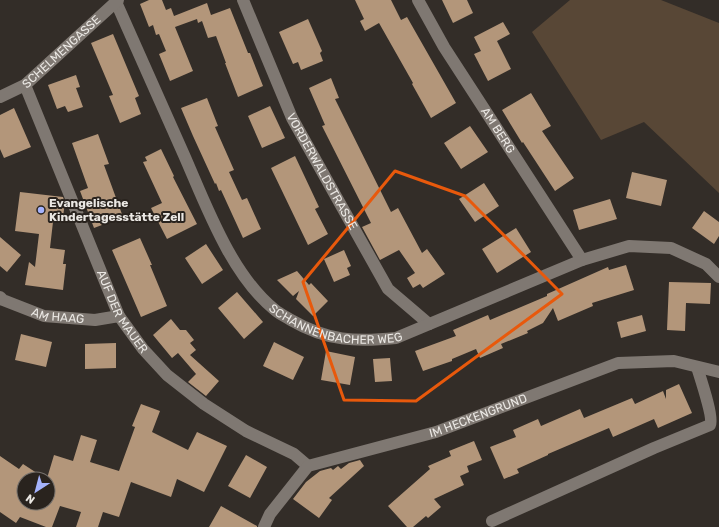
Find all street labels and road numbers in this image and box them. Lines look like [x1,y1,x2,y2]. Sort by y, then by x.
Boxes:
street label: SCHELMENGASSE [19,12,104,91]
street label: AM BERG [478,105,518,156]
street label: VORDERWALDSTRASSE [284,111,360,232]
street label: AUF DER MAUER [94,268,151,356]
street label: SCHANNENBACHER WEG [266,301,405,347]
street label: AM HAAG [29,305,85,326]
street label: IM HECKENGRUND [428,391,529,440]

